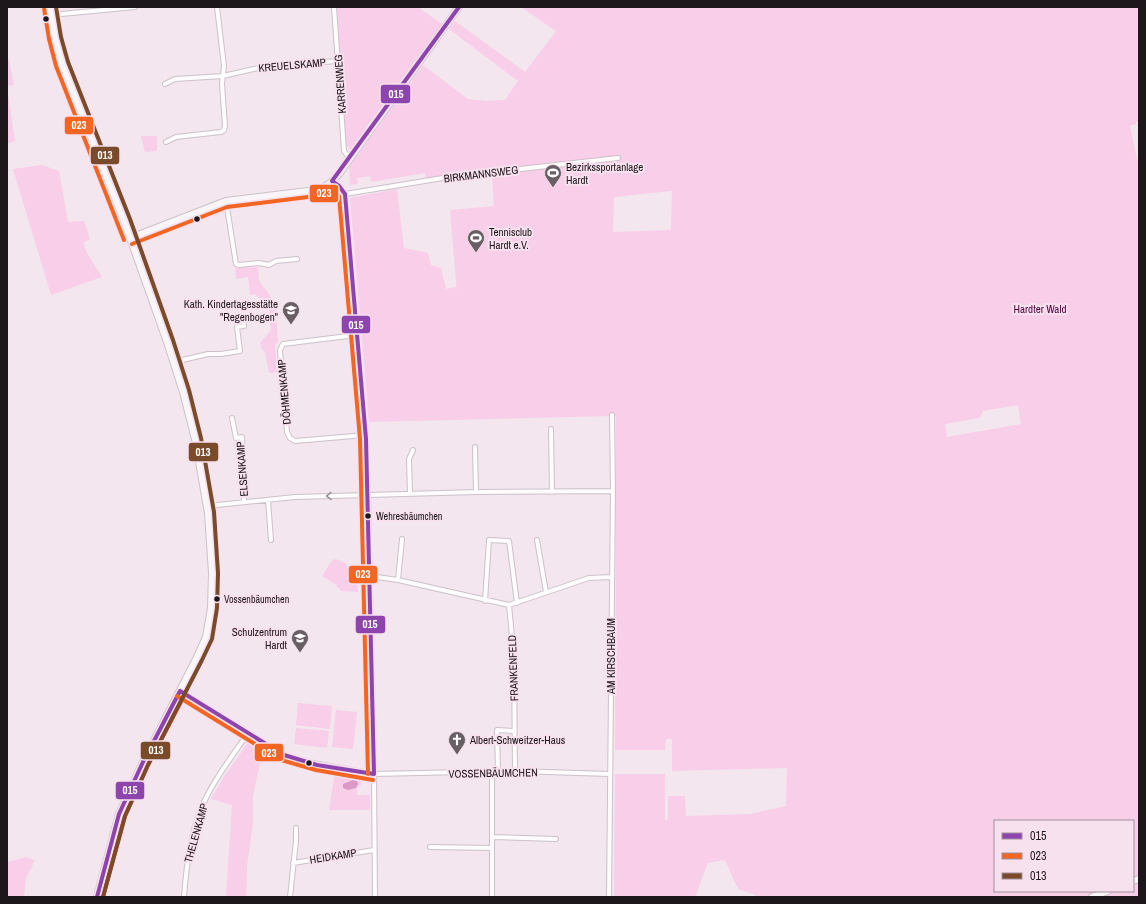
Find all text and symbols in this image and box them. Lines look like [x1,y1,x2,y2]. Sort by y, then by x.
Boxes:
unlabelled marker [41,14,51,24]
street label: KARRENWEG [331,54,349,114]
street label: KREUELSKAMP [258,55,326,75]
line badge: 015 [380,84,411,104]
text: 015 [388,87,404,101]
line badge: 023 [64,116,94,135]
text: 023 [71,118,87,132]
line badge: 013 [90,146,120,165]
text: 013 [97,148,113,162]
place label: Bezirkssportanlage Hardt [566,160,643,187]
street label: BIRKMANNSWEG [443,162,519,186]
sports icon: Bezirkssportanlage Hardt [543,163,563,188]
line badge: 023 [309,184,339,203]
text: 023 [316,186,332,200]
unlabelled marker [192,214,202,224]
place label: Tennisclub Hardt e.V. [489,225,532,252]
sports icon: Tennisclub Hardt e.V. [466,228,486,253]
place label: Kath. Kindertagesstätte "Regenbogen" [184,297,278,324]
school or university icon: Kath. Kindertagesstätte "Regenbogen" [281,300,301,325]
park label: Hardter Wald [1014,302,1066,316]
line badge: 015 [341,315,371,334]
text: 015 [348,318,364,332]
street label: DÖHMENKAMP [274,359,294,425]
street label: ELSENKAMP [233,441,251,497]
line badge: 013 [188,442,219,462]
text: 013 [195,445,211,459]
one-way arrow [326,492,332,500]
place label: Wehresbäumchen [376,510,442,523]
marker: Wehresbäumchen [363,511,373,521]
line badge: 023 [348,565,378,584]
text: 023 [355,567,371,581]
place label: Vossenbäumchen [224,593,289,606]
marker: Vossenbäumchen [212,594,222,604]
line badge: 015 [355,615,386,634]
text: 015 [362,617,378,631]
street label: AM KIRSCHBAUM [604,618,618,695]
place label: Schulzentrum Hardt [232,625,287,652]
school or university icon: Schulzentrum Hardt [290,628,310,653]
street label: FRANKENFELD [505,635,521,701]
church icon: Albert-Schweitzer-Haus [447,730,467,755]
place label: Albert-Schweitzer-Haus [469,733,566,747]
line badge: 013 [140,741,171,760]
text: 013 [148,743,164,757]
line badge: 023 [254,743,284,762]
text: 023 [261,746,277,760]
unlabelled marker [304,758,314,768]
street label: VOSSENBÄUMCHEN [448,765,538,781]
line badge: 015 [115,781,145,800]
text: 015 [122,783,138,797]
street label: THELENKAMP [181,802,211,864]
legend [994,820,1134,892]
text: 015 [1030,828,1047,844]
street label: HEIDKAMP [309,845,357,867]
text: 023 [1030,848,1046,864]
text: 013 [1030,868,1046,884]

